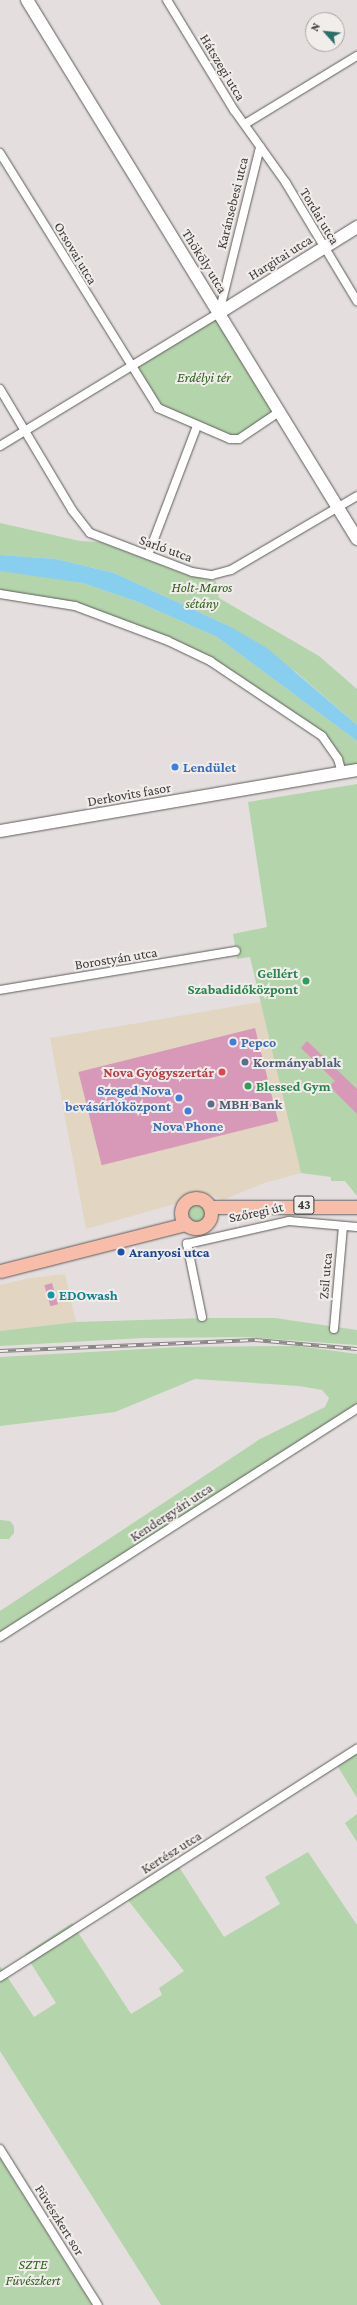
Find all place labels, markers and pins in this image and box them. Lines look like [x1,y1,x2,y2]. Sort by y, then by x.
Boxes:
place label: Lendület [183,759,236,775]
marker: Lendület [170,762,180,772]
place label: Gellért Szabadidőközpont [187,965,298,998]
marker: Gellért Szabadidőközpont [301,976,311,986]
place label: Pepco [241,1034,276,1050]
marker: Pepco [228,1037,238,1047]
place label: Kormányablak [253,1054,341,1070]
marker: Kormányablak [240,1057,250,1067]
place label: Nova Gyógyszertár [103,1064,214,1080]
marker: Nova Gyógyszertár [217,1067,227,1077]
place label: Blessed Gym [256,1078,331,1094]
marker: Blessed Gym [243,1081,253,1091]
place label: Szeged Nova bevásárlóközpont [65,1082,171,1114]
marker: Szeged Nova bevásárlóközpont [174,1093,184,1103]
place label: MBH Bank [219,1096,282,1112]
marker: MBH Bank [206,1099,216,1109]
marker: Nova Phone [183,1106,193,1116]
place label: Nova Phone [153,1118,223,1134]
place label: Aranyosi utca [129,1244,210,1260]
marker: Aranyosi utca [116,1247,126,1257]
place label: EDOwash [59,1287,118,1303]
marker: EDOwash [46,1290,56,1300]

